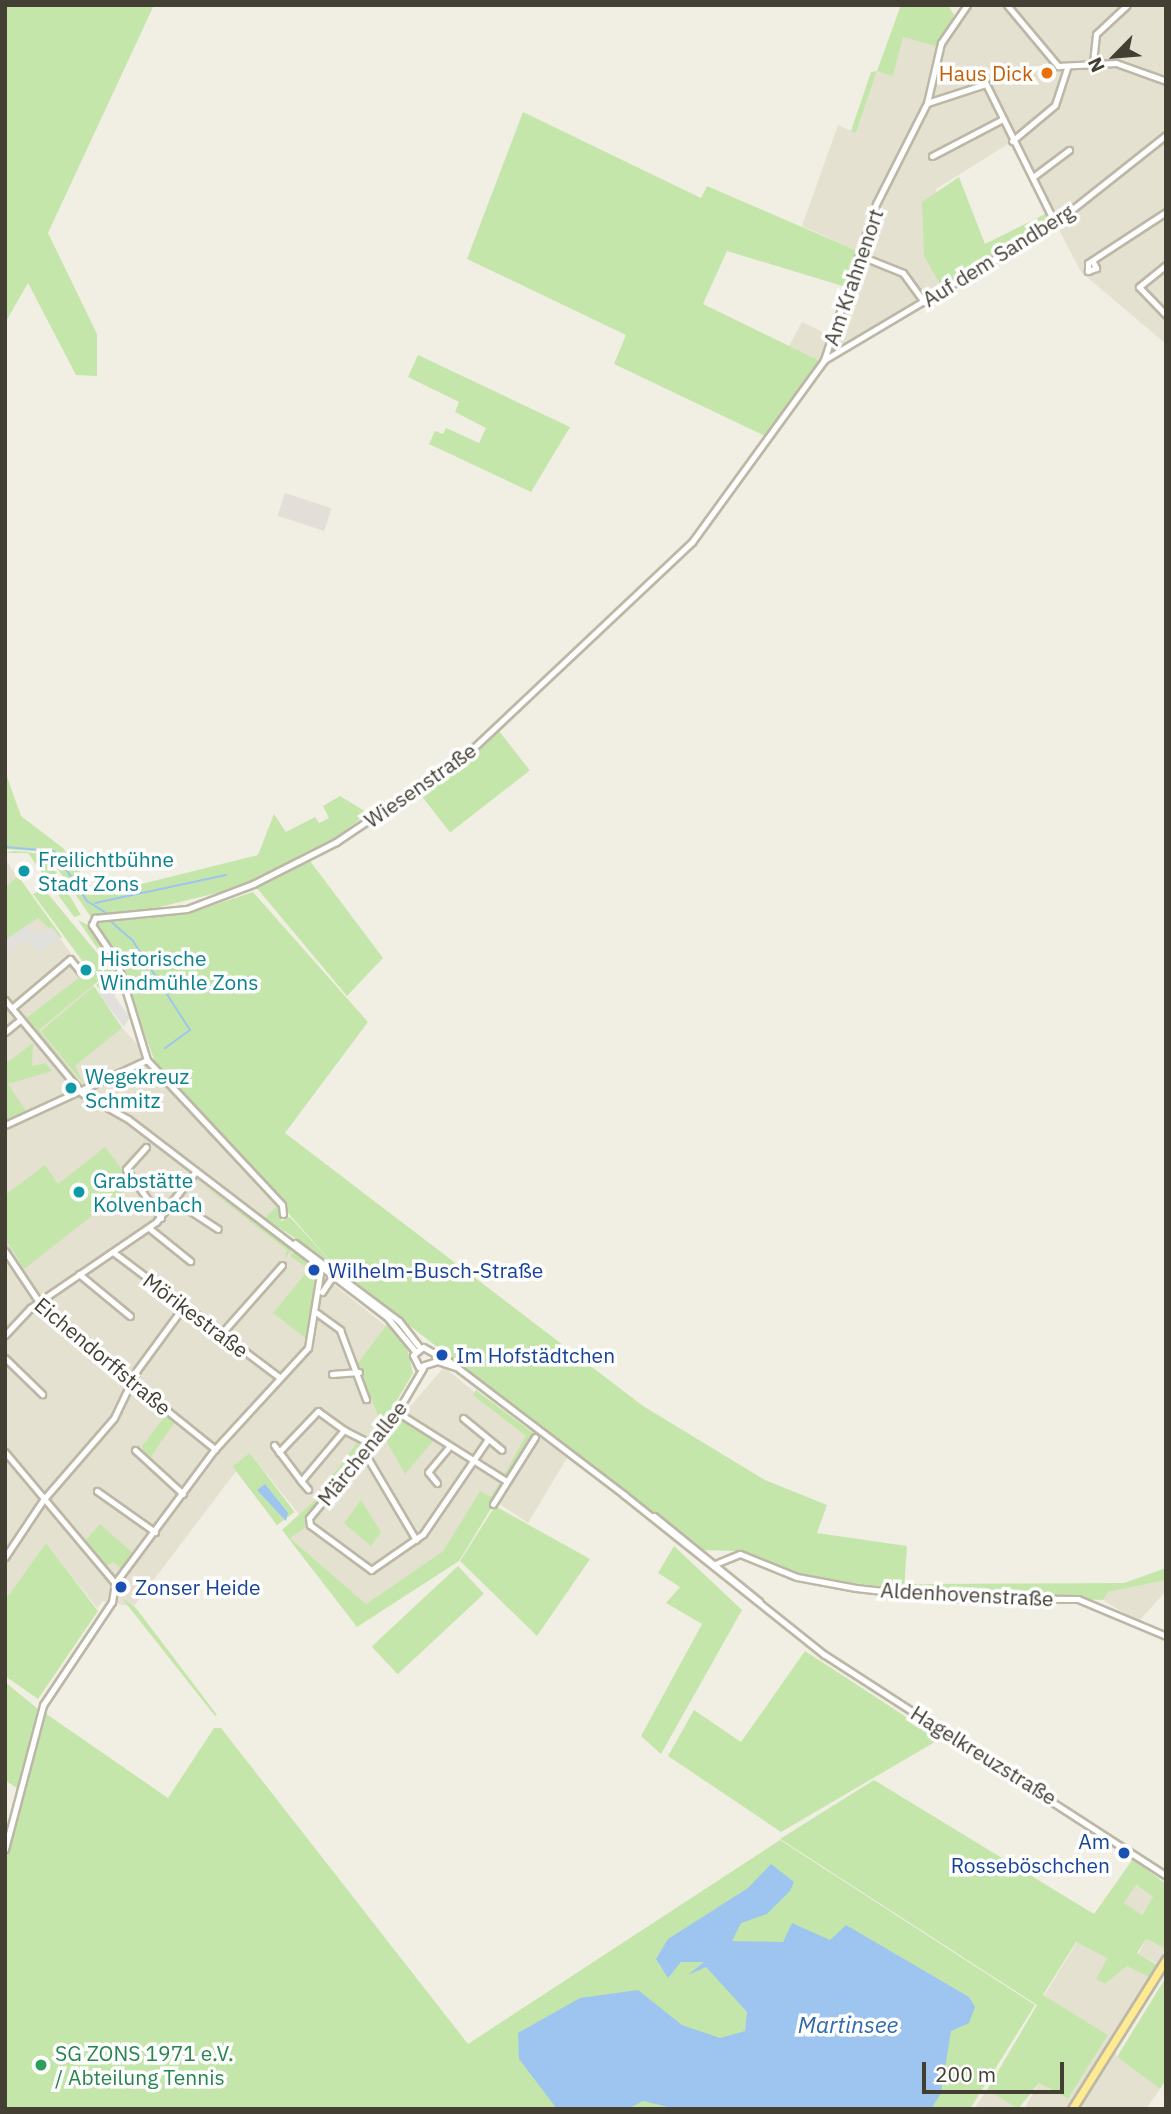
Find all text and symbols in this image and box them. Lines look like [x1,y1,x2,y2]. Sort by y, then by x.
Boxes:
north arrow [1080,21,1150,91]
text: N [1082,54,1110,76]
place label: Haus Dick [939,60,1033,86]
marker: Haus Dick [1039,65,1055,81]
street label: Auf dem Sandberg [918,198,1078,312]
street label: Am Krahnenort [818,205,888,349]
street label: Wiesenstraße [359,737,481,833]
place label: Freilichtbühne Stadt Zons [38,846,174,896]
marker: Freilichtbühne Stadt Zons [16,863,32,879]
place label: Historische Windmühle Zons [100,945,258,995]
marker: Historische Windmühle Zons [78,962,94,978]
place label: Wegekreuz Schmitz [85,1063,189,1113]
marker: Wegekreuz Schmitz [63,1080,79,1096]
place label: Grabstätte Kolvenbach [93,1167,203,1217]
marker: Grabstätte Kolvenbach [71,1184,87,1200]
place label: Wilhelm-Busch-Straße [328,1257,543,1283]
marker: Wilhelm-Busch-Straße [306,1262,322,1278]
street label: Mörikestraße [138,1267,254,1363]
street label: Eichendorffstraße [30,1292,176,1420]
place label: Im Hofstädtchen [456,1342,615,1368]
marker: Im Hofstädtchen [434,1347,450,1363]
street label: Märchenallee [312,1396,412,1510]
place label: Zonser Heide [135,1574,261,1600]
street label: Aldenhovenstraße [880,1577,1054,1611]
marker: Zonser Heide [113,1579,129,1595]
street label: Hagelkreuzstraße [906,1700,1062,1810]
place label: Am Rosseböschchen [951,1828,1110,1878]
marker: Am Rosseböschchen [1116,1845,1132,1861]
water label: Martinsee [798,2010,898,2038]
place label: SG ZONS 1971 e.V. / Abteilung Tennis [55,2040,234,2090]
scale bar [926,2048,1068,2092]
marker: SG ZONS 1971 e.V. / Abteilung Tennis [33,2057,49,2073]
text: 200 m [935,2060,996,2088]

